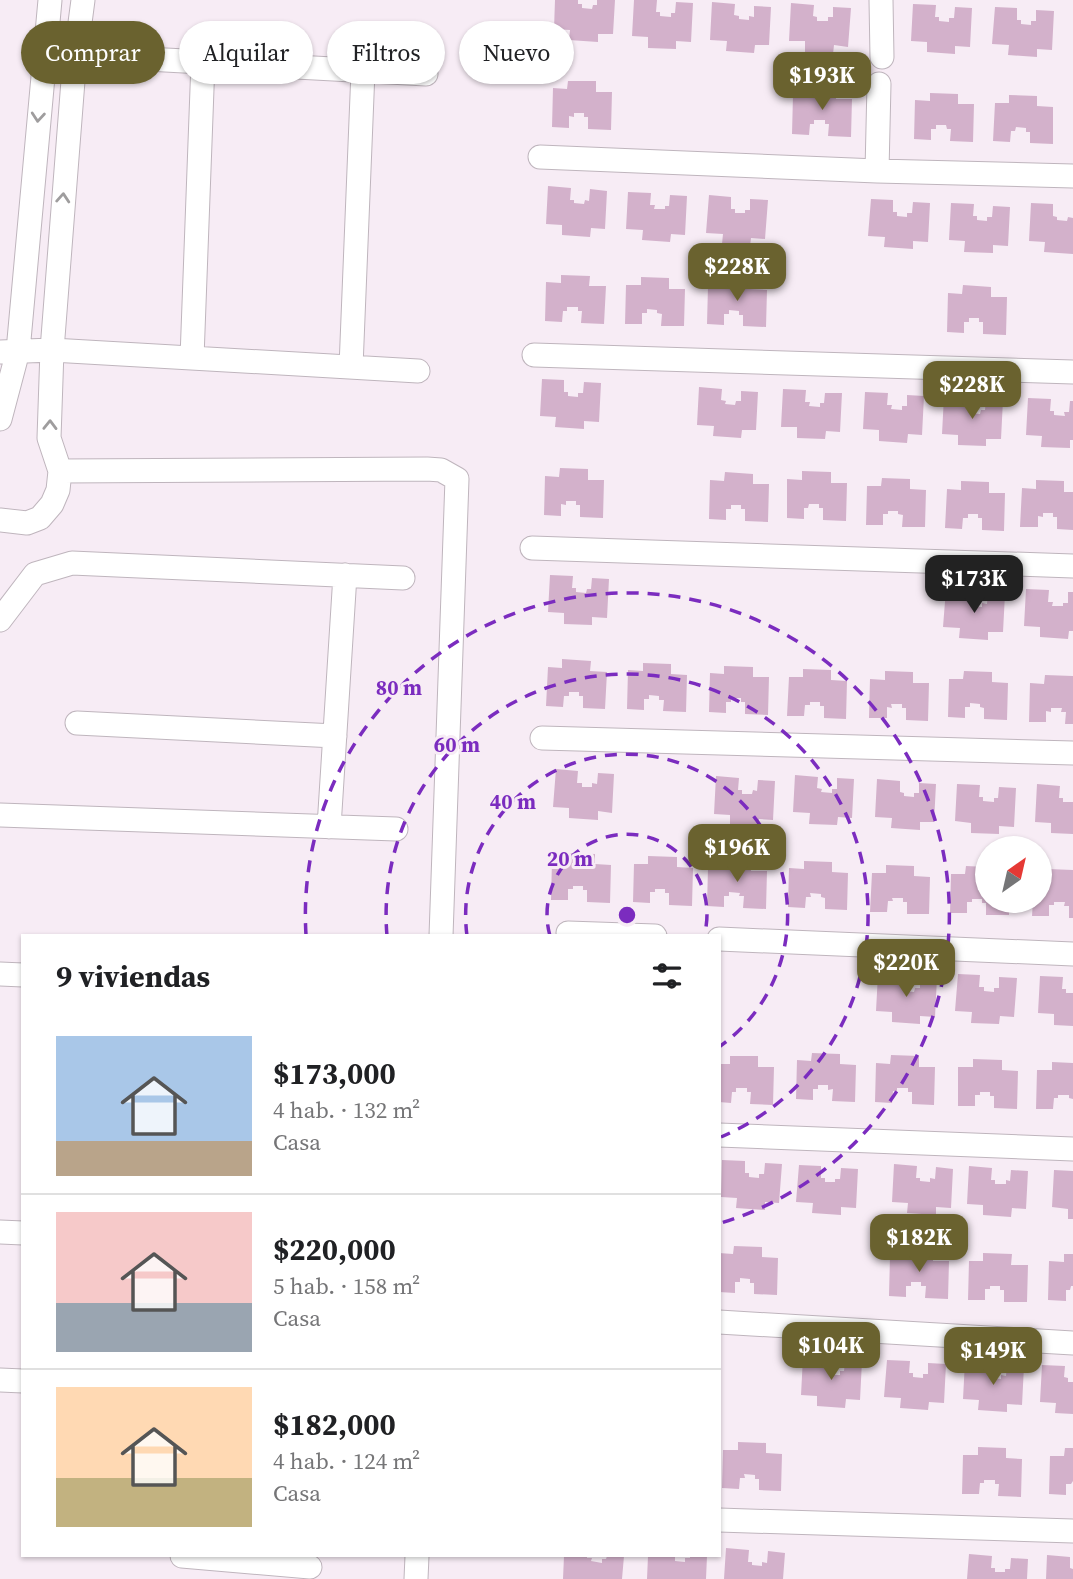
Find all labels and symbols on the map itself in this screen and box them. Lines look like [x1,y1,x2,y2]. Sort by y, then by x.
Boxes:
pin: $193K [773,52,871,112]
one-way arrow [31,111,46,122]
one-way arrow [55,192,70,203]
pin: $228K [688,244,786,303]
pin: $228K [923,362,1021,421]
one-way arrow [42,419,57,430]
pin: $173K [925,556,1023,615]
text: 80 m [376,673,422,702]
text: 60 m [434,730,480,759]
text: 40 m [490,787,536,816]
pin: $196K [688,824,786,884]
north arrow [975,836,1052,914]
text: 20 m [547,844,593,873]
centre of rings [615,903,639,927]
pin: $220K [857,940,955,999]
pin: $182K [870,1214,968,1274]
pin: $104K [782,1322,880,1382]
pin: $149K [944,1328,1042,1387]

